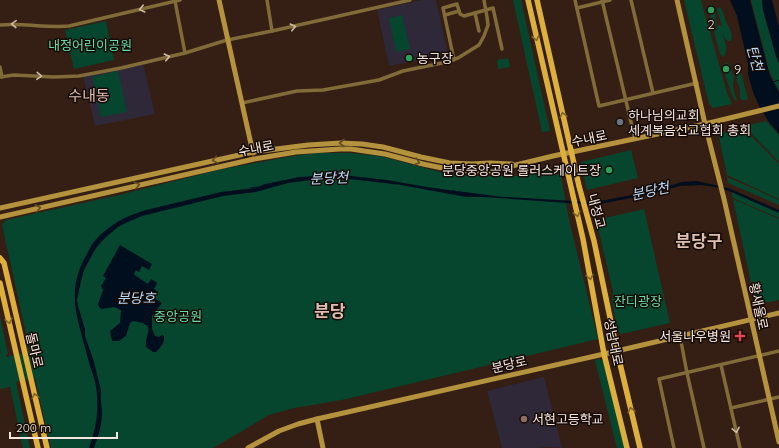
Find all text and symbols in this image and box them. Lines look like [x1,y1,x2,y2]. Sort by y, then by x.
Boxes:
one-way arrow [139,4,145,12]
marker: 2 [706,5,716,15]
place label: 2 [707,16,715,32]
one-way arrow [11,20,17,29]
one-way arrow [290,23,296,31]
one-way arrow [532,35,540,41]
park label: 내정어린이공원 [48,37,132,53]
water label: 탄천 [743,43,768,74]
place label: 농구장 [417,50,453,66]
one-way arrow [163,53,170,62]
marker: 농구장 [404,53,414,63]
place label: 9 [734,61,741,77]
marker: 9 [721,64,731,74]
one-way arrow [36,71,42,80]
district label: 수내동 [68,86,110,105]
place label: 하나님의교회 세계복음선교협회 총회 [628,107,751,138]
one-way arrow [559,111,567,118]
marker: 하나님의교회 세계복음선교협회 총회 [615,117,625,127]
street label: 수내로 [570,126,608,150]
street label: 수내로 [237,137,275,159]
one-way arrow [339,139,345,147]
one-way arrow [211,156,218,164]
one-way arrow [413,157,420,166]
place label: 분당중앙공원 롤러스케이트장 [442,162,601,178]
marker: 분당중앙공원 롤러스케이트장 [604,165,614,175]
water label: 분당천 [309,168,350,188]
water label: 분당천 [629,178,672,204]
one-way arrow [134,182,141,190]
street label: 내정교 [585,192,609,230]
one-way arrow [35,205,41,213]
one-way arrow [572,210,580,217]
district label: 분당구 [676,230,722,251]
one-way arrow [585,274,594,280]
street label: 황새울로 [746,281,772,331]
water label: 분당호 [117,289,156,307]
park label: 잔디광장 [614,293,662,309]
district label: 분당 [314,300,346,321]
park label: 중앙공원 [154,308,202,324]
one-way arrow [4,317,12,324]
street label: 성남대로 [601,317,627,367]
place label: 서울나우병원 [659,328,731,344]
marker: 서울나우병원 [734,330,746,342]
street label: 돌마로 [23,331,47,369]
street label: 분당로 [490,352,528,376]
one-way arrow [31,393,39,400]
one-way arrow [627,407,635,413]
place label: 서현고등학교 [532,411,604,427]
scale bar [10,414,117,440]
marker: 서현고등학교 [519,414,529,424]
text: 200 m [16,420,51,435]
one-way arrow [731,427,739,433]

